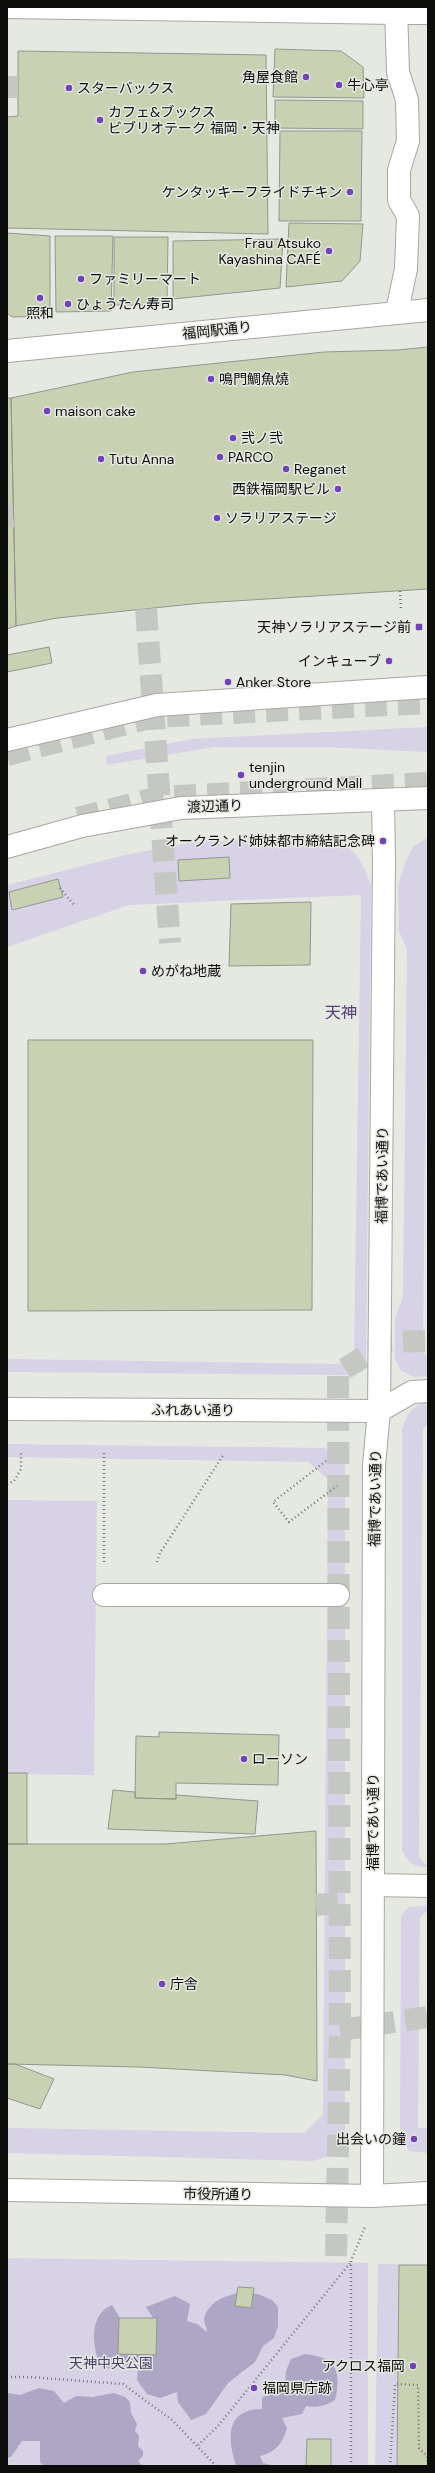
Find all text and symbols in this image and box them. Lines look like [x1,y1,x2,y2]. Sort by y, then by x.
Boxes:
place label: 角屋食館 [242,68,298,86]
marker: 角屋食館 [301,72,311,82]
place label: 牛心亭 [347,76,389,94]
place label: スターバックス [77,79,174,97]
marker: 牛心亭 [334,80,344,90]
marker: スターバックス [64,83,74,93]
place label: カフェ&ブックス ビブリオテーク 福岡・天神 [108,103,280,137]
marker: カフェ&ブックス ビブリオテーク 福岡・天神 [95,115,105,125]
place label: ケンタッキーフライドチキン [162,183,342,201]
marker: ケンタッキーフライドチキン [345,187,355,197]
place label: Frau Atsuko Kayashina CAFÉ [218,234,321,268]
marker: Frau Atsuko Kayashina CAFÉ [324,246,334,256]
place label: ファミリーマート [89,270,201,288]
marker: ファミリーマート [76,274,86,284]
marker: 照和 [35,293,45,303]
place label: ひょうたん寿司 [76,295,174,313]
marker: ひょうたん寿司 [63,299,73,309]
place label: 照和 [26,304,54,322]
street label: 福岡駅通り [181,317,253,343]
place label: 鳴門鯛魚燒 [219,370,289,388]
marker: 鳴門鯛魚燒 [206,374,216,384]
place label: maison cake [55,402,136,420]
marker: maison cake [42,406,52,416]
place label: 弐ノ弐 [241,429,283,447]
marker: 弐ノ弐 [228,433,238,443]
place label: PARCO [228,448,274,466]
place label: Tutu Anna [109,450,174,468]
marker: PARCO [215,452,225,462]
marker: Tutu Anna [96,454,106,464]
place label: Reganet [294,460,346,478]
marker: Reganet [281,464,291,474]
place label: 西鉄福岡駅ビル [232,480,330,498]
marker: 西鉄福岡駅ビル [333,484,343,494]
place label: ソラリアステージ [225,509,337,527]
marker: ソラリアステージ [212,513,222,523]
place label: 天神ソラリアステージ前 [257,618,411,636]
marker: 天神ソラリアステージ前 [414,622,424,632]
place label: インキューブ [298,652,381,670]
marker: インキューブ [384,656,394,666]
place label: Anker Store [236,673,311,691]
marker: Anker Store [223,677,233,687]
place label: tenjin underground Mall [249,758,362,792]
marker: tenjin underground Mall [236,770,246,780]
street label: 渡辺通り [187,796,243,816]
place label: オークランド姉妹都市締結記念碑 [165,832,375,850]
marker: オークランド姉妹都市締結記念碑 [378,836,388,846]
place label: めがね地蔵 [151,962,221,980]
marker: めがね地蔵 [138,966,148,976]
district label: 天神 [325,1002,357,1023]
street label: 福博であい通り [372,1126,392,1224]
street label: ふれあい通り [151,1401,235,1419]
street label: 福博であい通り [365,1449,385,1547]
place label: ローソン [252,1750,308,1768]
marker: ローソン [239,1754,249,1764]
street label: 福博であい通り [364,1773,382,1871]
place label: 庁舎 [170,1975,198,1993]
marker: 庁舎 [157,1979,167,1989]
place label: 出会いの鐘 [336,2130,406,2148]
marker: 出会いの鐘 [409,2134,419,2144]
street label: 市役所通り [183,2184,253,2204]
park label: 天神中央公園 [69,2354,153,2372]
place label: アクロス福岡 [322,2357,405,2375]
marker: アクロス福岡 [408,2361,418,2371]
place label: 福岡県庁跡 [262,2379,332,2397]
marker: 福岡県庁跡 [249,2383,259,2393]

